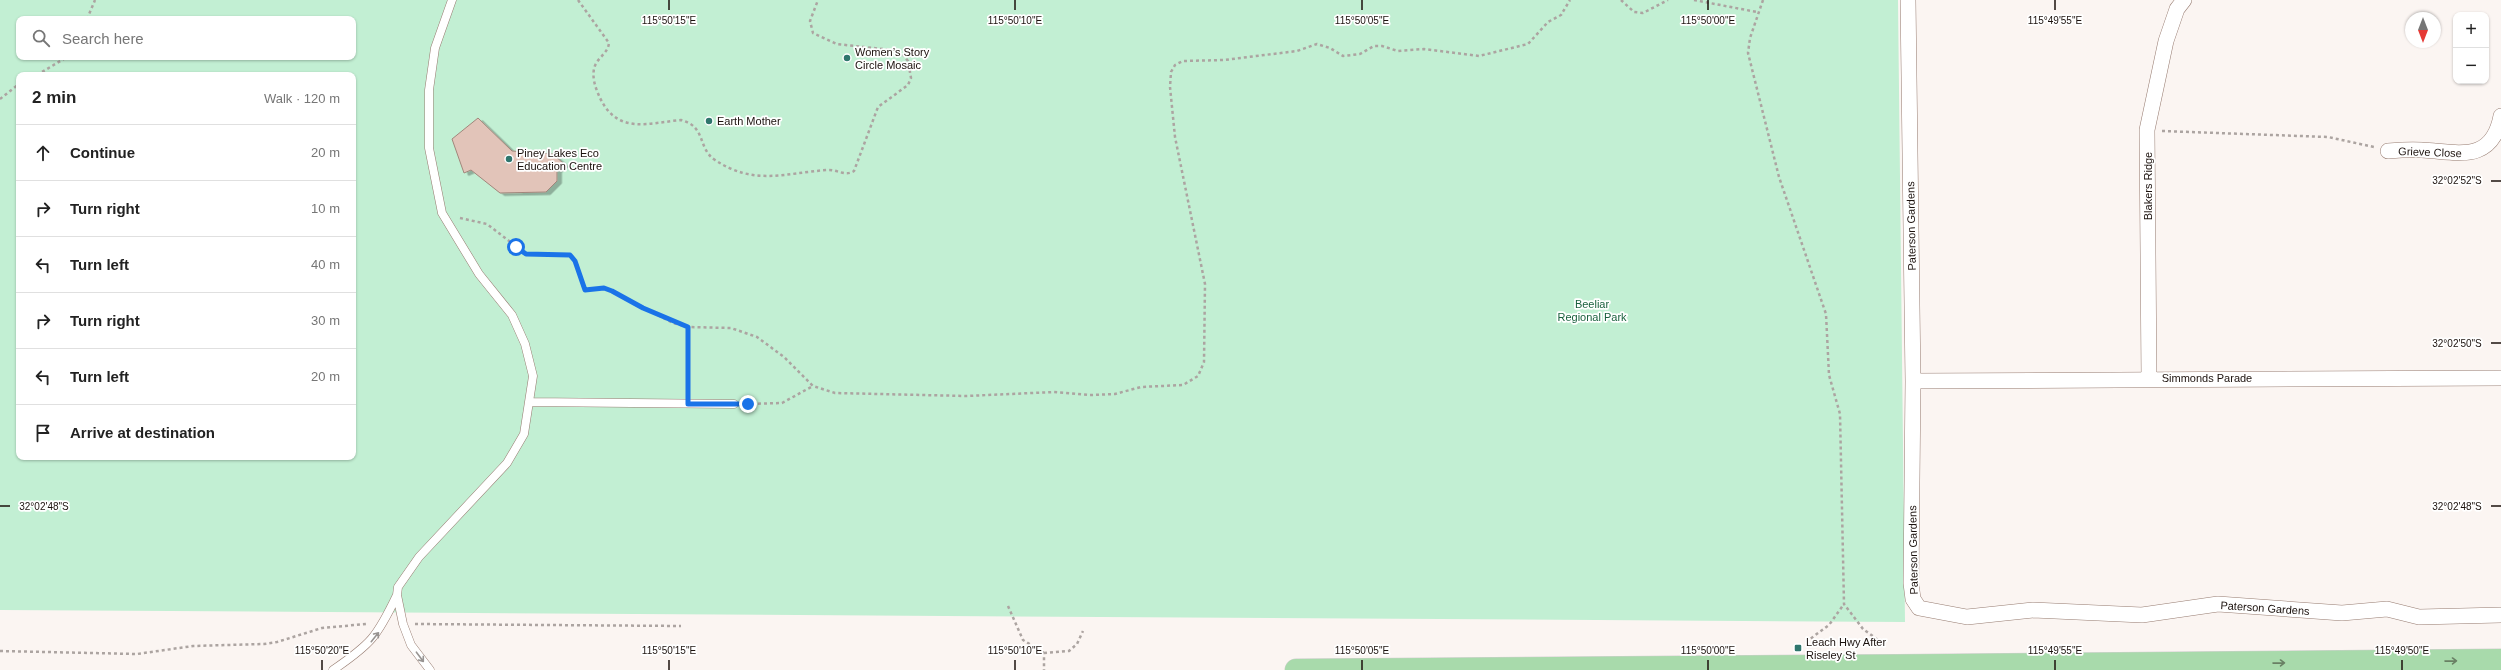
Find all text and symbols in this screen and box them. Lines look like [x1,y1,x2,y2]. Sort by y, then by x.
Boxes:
north arrow [2405,12,2441,48]
map controls [2453,12,2489,84]
button: + [2453,12,2489,48]
text: 115°50'15"E [642,15,696,26]
text: 115°50'10"E [988,15,1042,26]
text: 115°50'05"E [1335,15,1389,26]
text: 115°50'00"E [1681,15,1735,26]
text: 115°49'55"E [2028,15,2082,26]
search box [16,16,356,60]
icon: search [30,27,52,49]
text: Search here [62,30,144,47]
place label: Women’s Story Circle Mosaic [855,46,930,71]
button: − [2453,48,2489,84]
marker: Women’s Story Circle Mosaic [842,53,852,63]
text: 2 min [32,88,76,107]
text: Walk · 120 m [264,91,340,106]
place label: Earth Mother [717,115,781,127]
marker: Earth Mother [704,116,714,126]
icon: ahead [32,142,54,164]
text: Continue [70,144,135,161]
text: 20 m [311,145,340,160]
street label: Grieve Close [2398,145,2462,159]
place label: Piney Lakes Eco Education Centre [517,147,602,172]
street label: Blakers Ridge [2142,152,2154,220]
marker: Piney Lakes Eco Education Centre [504,154,514,164]
text: 32°02'52"S [2432,175,2482,186]
street label: Paterson Gardens [1904,181,1918,271]
icon: right [32,198,54,220]
text: Turn right [70,200,140,217]
text: 10 m [311,201,340,216]
route start [507,238,525,256]
icon: left [32,254,54,276]
text: Turn left [70,256,129,273]
text: 40 m [311,257,340,272]
park label: Beeliar Regional Park [1557,298,1627,323]
icon: right [32,310,54,332]
text: Turn right [70,312,140,329]
text: 30 m [311,313,340,328]
text: 32°02'50"S [2432,338,2482,349]
icon: left [32,366,54,388]
text: Turn left [70,368,129,385]
text: 20 m [311,369,340,384]
street label: Simmonds Parade [2162,372,2252,384]
route end [739,395,757,413]
icon: arrive [32,422,54,444]
text: Arrive at destination [70,424,215,441]
text: 32°02'48"S [19,501,69,512]
text: 32°02'48"S [2432,501,2482,512]
street label: Paterson Gardens [1906,505,1920,595]
street label: Paterson Gardens [2220,599,2310,617]
one-way arrow [370,632,379,643]
place label: Leach Hwy After Riseley St [1806,636,1886,661]
marker: Leach Hwy After Riseley St [1793,643,1803,653]
text: 115°50'20"E [295,645,349,656]
text: 115°50'15"E [642,645,696,656]
text: 115°50'10"E [988,645,1042,656]
text: 115°50'05"E [1335,645,1389,656]
text: 115°50'00"E [1681,645,1735,656]
text: 115°49'55"E [2028,645,2082,656]
text: 115°49'50"E [2375,645,2429,656]
one-way arrow [416,652,424,663]
one-way arrow [2444,657,2457,664]
one-way arrow [2272,659,2285,667]

